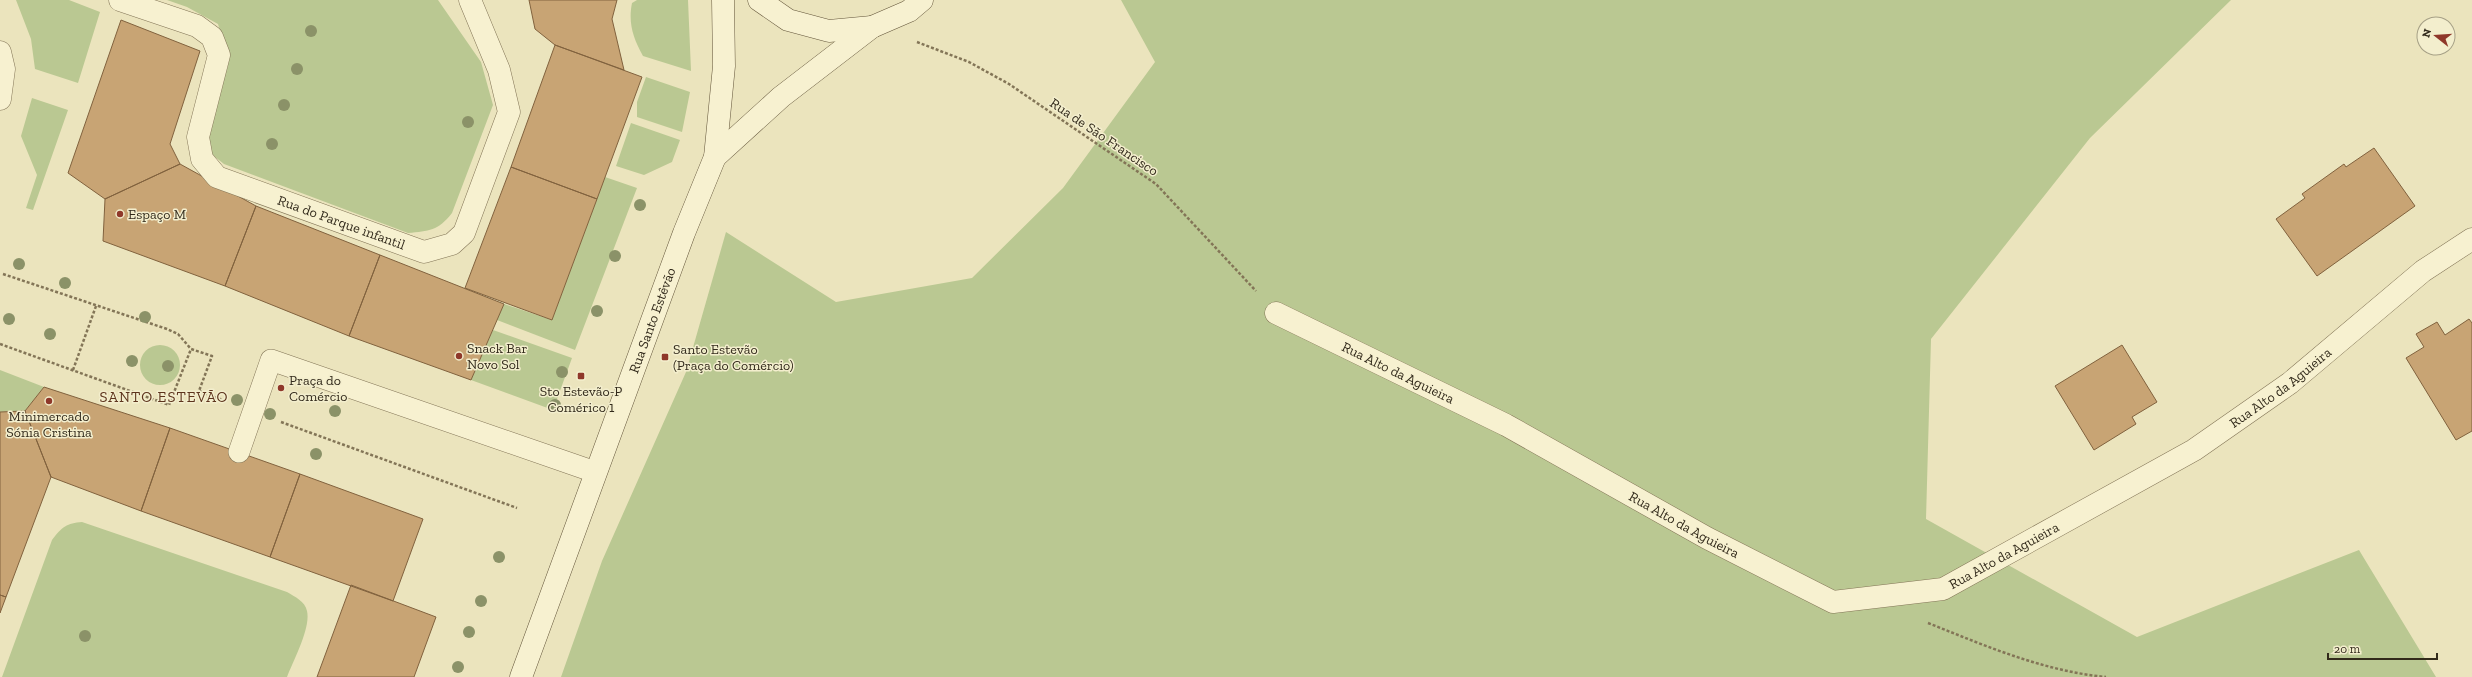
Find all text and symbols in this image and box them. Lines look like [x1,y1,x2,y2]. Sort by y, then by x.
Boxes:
north arrow [2416,16,2456,56]
text: N [2419,27,2435,39]
street label: Rua de São Francisco [1047,94,1161,180]
street label: Rua do Parque infantil [275,191,408,253]
place label: Espaço M [128,206,186,223]
marker: Espaço M [115,209,125,219]
street label: Rua Santo Estêvão [625,265,679,375]
street label: Rua Alto da Aguieira [1339,338,1458,407]
place label: Snack Bar Novo Sol [467,340,527,373]
place label: Santo Estevão (Praça do Comércio) [673,341,794,374]
street label: Rua Alto da Aguieira [2226,343,2335,431]
marker: Snack Bar Novo Sol [454,351,464,361]
marker: Santo Estevão (Praça do Comércio) [660,352,670,362]
marker: Sto Estevão-P Comérico 1 [576,371,586,381]
place label: Praça do Comércio [289,372,347,405]
marker: Praça do Comércio [276,383,286,393]
place label: Sto Estevão-P Comérico 1 [540,383,622,416]
district label: SANTO ESTEVÃO [100,388,228,406]
marker: Minimercado Sónia Cristina [44,396,54,406]
place label: Minimercado Sónia Cristina [6,408,92,441]
street label: Rua Alto da Aguieira [1626,487,1742,562]
street label: Rua Alto da Aguieira [1946,518,2062,593]
scale bar [2328,635,2437,661]
text: 20 m [2334,642,2361,656]

